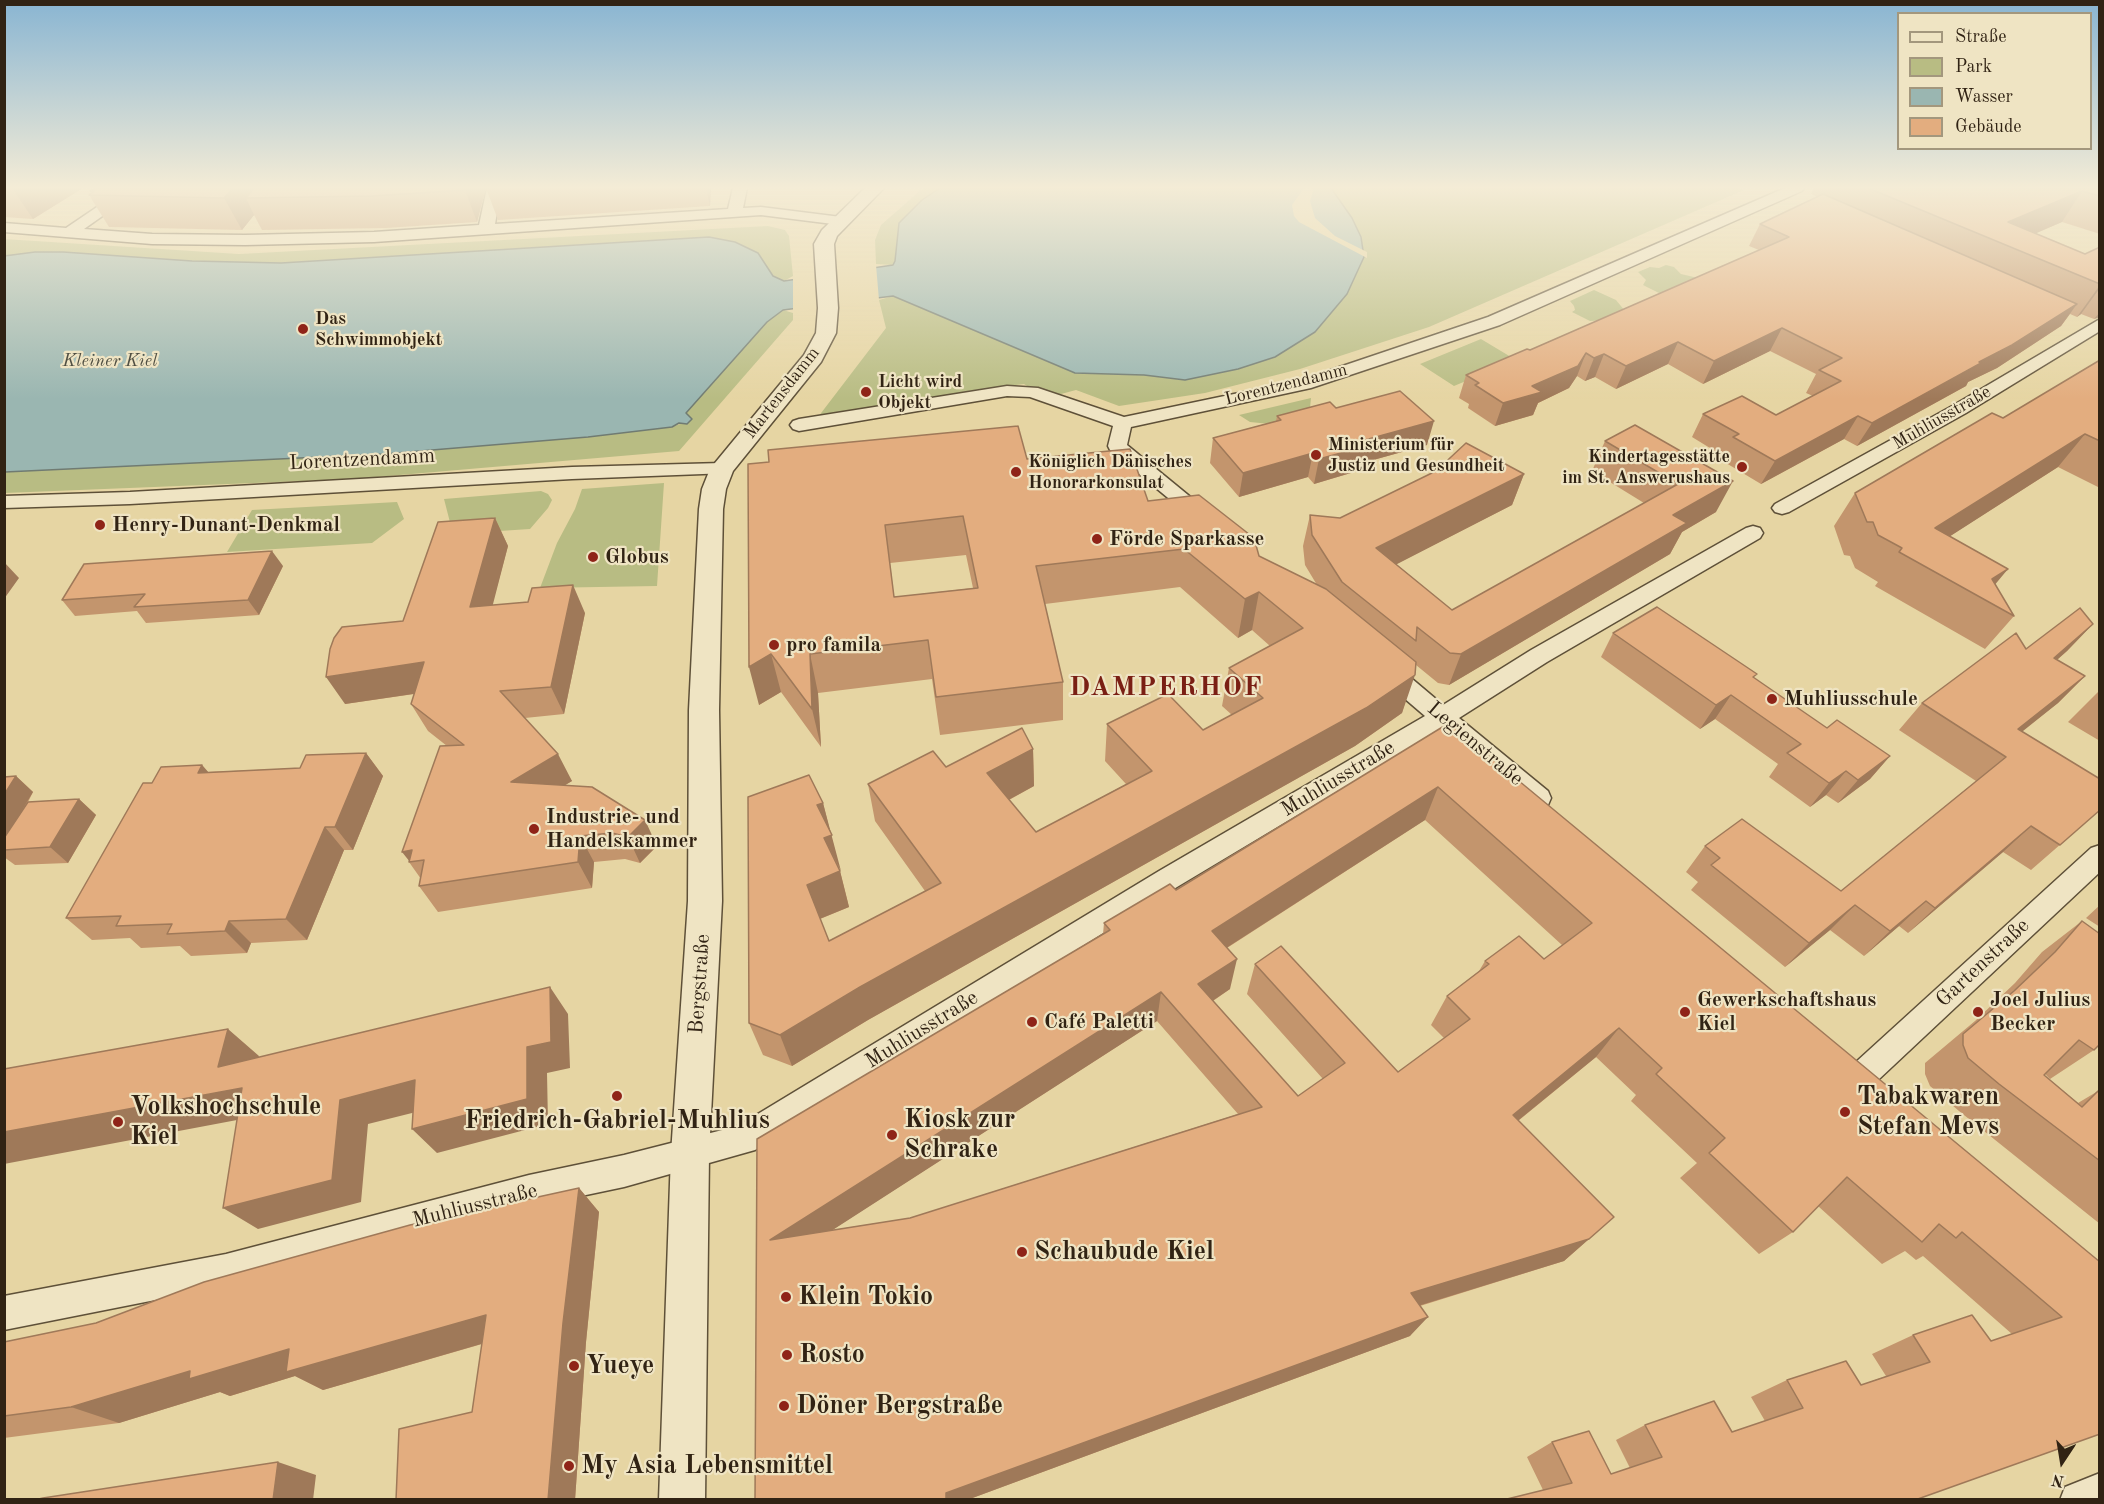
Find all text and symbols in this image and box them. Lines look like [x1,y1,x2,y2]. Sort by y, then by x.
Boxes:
legend [1897,12,2092,150]
text: Straße [1955,28,2006,46]
text: Park [1955,58,1992,76]
text: Wasser [1955,88,2013,106]
text: Gebäude [1955,118,2022,136]
place label: Das Schwimmobjekt [315,308,442,350]
marker: Das Schwimmobjekt [296,322,310,336]
street label: Martensdamm [740,343,824,443]
water label: Kleiner Kiel [63,350,157,372]
street label: Lorentzendamm [1223,359,1349,411]
place label: Licht wird Objekt [878,371,962,413]
street label: Muhliusstraße [1889,381,1995,455]
marker: Licht wird Objekt [859,385,873,399]
place label: Ministerium für Justiz und Gesundheit [1328,434,1504,476]
street label: Lorentzendamm [288,444,436,476]
place label: Kindertagesstätte im St. Answerushaus [1562,446,1730,488]
marker: Ministerium für Justiz und Gesundheit [1309,448,1323,462]
place label: Königlich Dänisches Honorarkonsulat [1028,451,1192,494]
marker: Kindertagesstätte im St. Answerushaus [1735,460,1749,474]
marker: Königlich Dänisches Honorarkonsulat [1009,465,1023,479]
place label: Henry-Dunant-Denkmal [112,512,340,538]
marker: Henry-Dunant-Denkmal [93,518,107,532]
place label: Förde Sparkasse [1109,526,1264,552]
marker: Förde Sparkasse [1090,532,1104,546]
place label: Globus [605,544,669,570]
marker: Globus [586,550,600,564]
place label: pro famila [786,632,881,658]
marker: pro famila [767,638,781,652]
district label: DAMPERHOF [1069,672,1263,704]
place label: Muhliusschule [1784,686,1918,712]
marker: Muhliusschule [1765,692,1779,706]
street label: Legienstraße [1422,696,1528,792]
street label: Muhliusstraße [1277,735,1399,823]
place label: Industrie- und Handelskammer [546,804,697,854]
marker: Industrie- und Handelskammer [527,822,541,836]
street label: Gartenstraße [1931,913,2035,1013]
street label: Bergstraße [684,933,716,1035]
street label: Muhliusstraße [861,985,983,1075]
place label: Gewerkschaftshaus Kiel [1697,987,1876,1037]
place label: Joel Julius Becker [1990,987,2090,1037]
marker: Gewerkschaftshaus Kiel [1678,1005,1692,1019]
marker: Joel Julius Becker [1971,1005,1985,1019]
place label: Café Paletti [1044,1009,1154,1035]
marker: Café Paletti [1025,1015,1039,1029]
place label: Tabakwaren Stefan Mevs [1857,1081,1999,1142]
marker: Friedrich-Gabriel-Muhlius [610,1089,624,1103]
place label: Volkshochschule Kiel [130,1091,321,1152]
place label: Kiosk zur Schrake [904,1104,1015,1166]
place label: Friedrich-Gabriel-Muhlius [464,1105,770,1137]
marker: Tabakwaren Stefan Mevs [1838,1105,1852,1119]
marker: Volkshochschule Kiel [111,1115,125,1129]
marker: Kiosk zur Schrake [885,1128,899,1142]
street label: Muhliusstraße [410,1178,540,1234]
place label: Schaubude Kiel [1034,1236,1214,1268]
marker: Schaubude Kiel [1015,1245,1029,1259]
place label: Klein Tokio [798,1281,933,1313]
marker: Klein Tokio [779,1290,793,1304]
place label: Rosto [799,1339,865,1371]
marker: Rosto [780,1348,794,1362]
place label: Yueye [586,1350,654,1382]
marker: Yueye [567,1359,581,1373]
place label: Döner Bergstraße [796,1390,1003,1422]
marker: Döner Bergstraße [777,1399,791,1413]
north arrow [2032,1432,2092,1492]
place label: My Asia Lebensmittel [581,1450,833,1482]
marker: My Asia Lebensmittel [562,1459,576,1473]
text: N [2051,1471,2066,1489]

